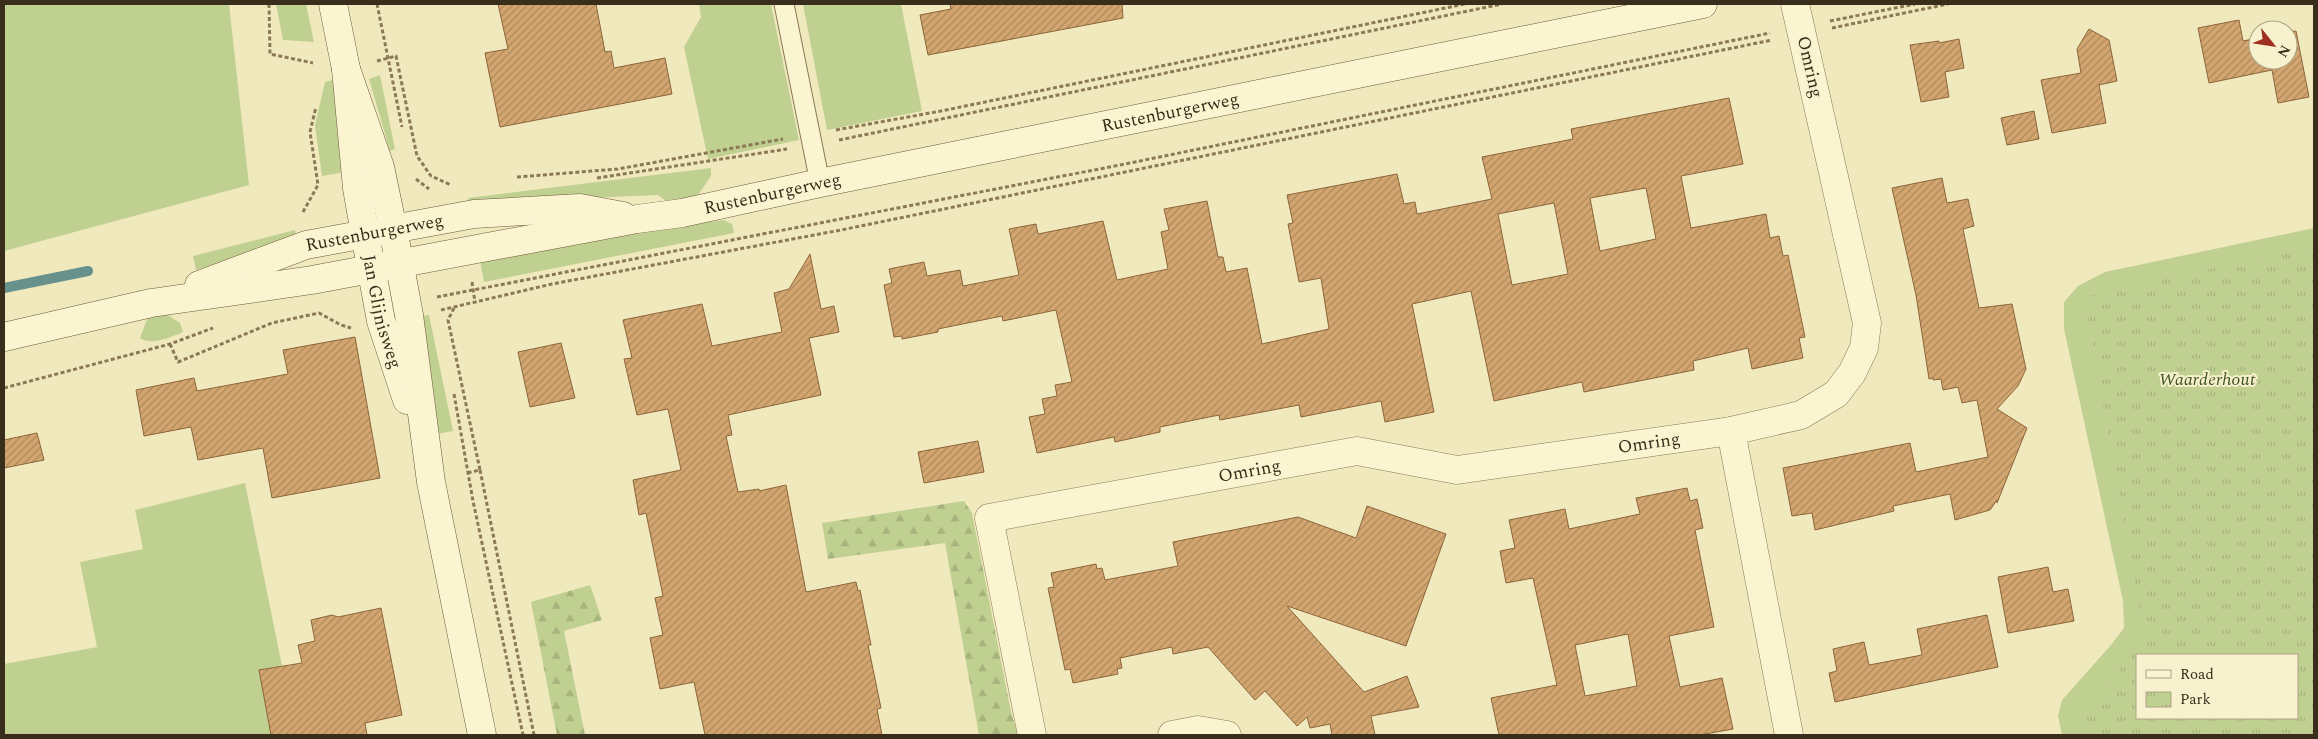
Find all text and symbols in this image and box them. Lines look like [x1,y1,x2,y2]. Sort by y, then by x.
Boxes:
north arrow [2248,20,2298,70]
street label: Omring [1790,33,1830,101]
text: N [2272,41,2296,61]
street label: Rustenburgerweg [1099,85,1241,139]
street label: Rustenburgerweg [701,166,843,221]
street label: Rustenburgerweg [303,206,446,258]
street label: Jan Glijnisweg [356,252,409,372]
park label: Waarderhout [2159,366,2256,393]
street label: Omring [1616,425,1682,460]
street label: Omring [1216,452,1283,489]
legend [2136,654,2298,719]
text: Road [2180,663,2214,686]
text: Park [2180,688,2211,711]

